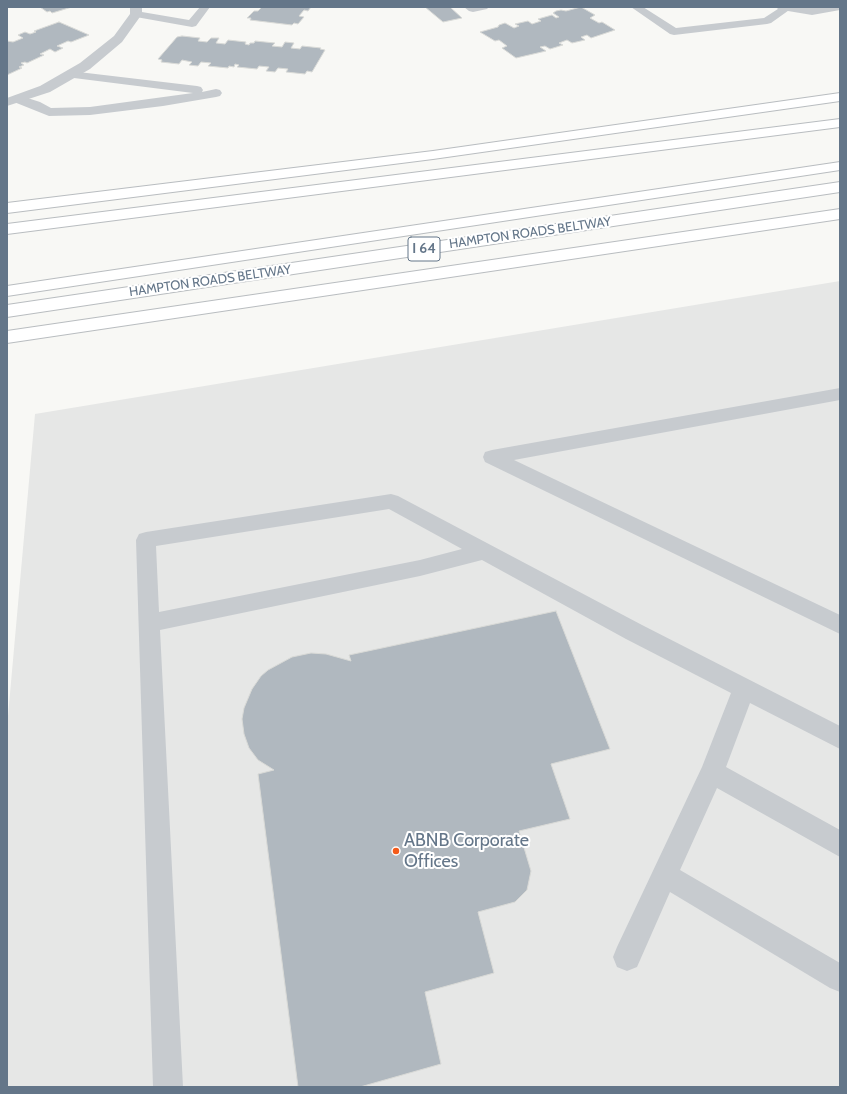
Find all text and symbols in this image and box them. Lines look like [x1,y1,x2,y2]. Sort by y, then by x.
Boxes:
street label: HAMPTON ROADS BELTWAY [448,214,612,252]
road number: I 64 [408,237,440,261]
street label: HAMPTON ROADS BELTWAY [128,262,292,300]
place label: ABNB Corporate Offices [404,830,529,872]
marker: ABNB Corporate Offices [391,846,401,856]

